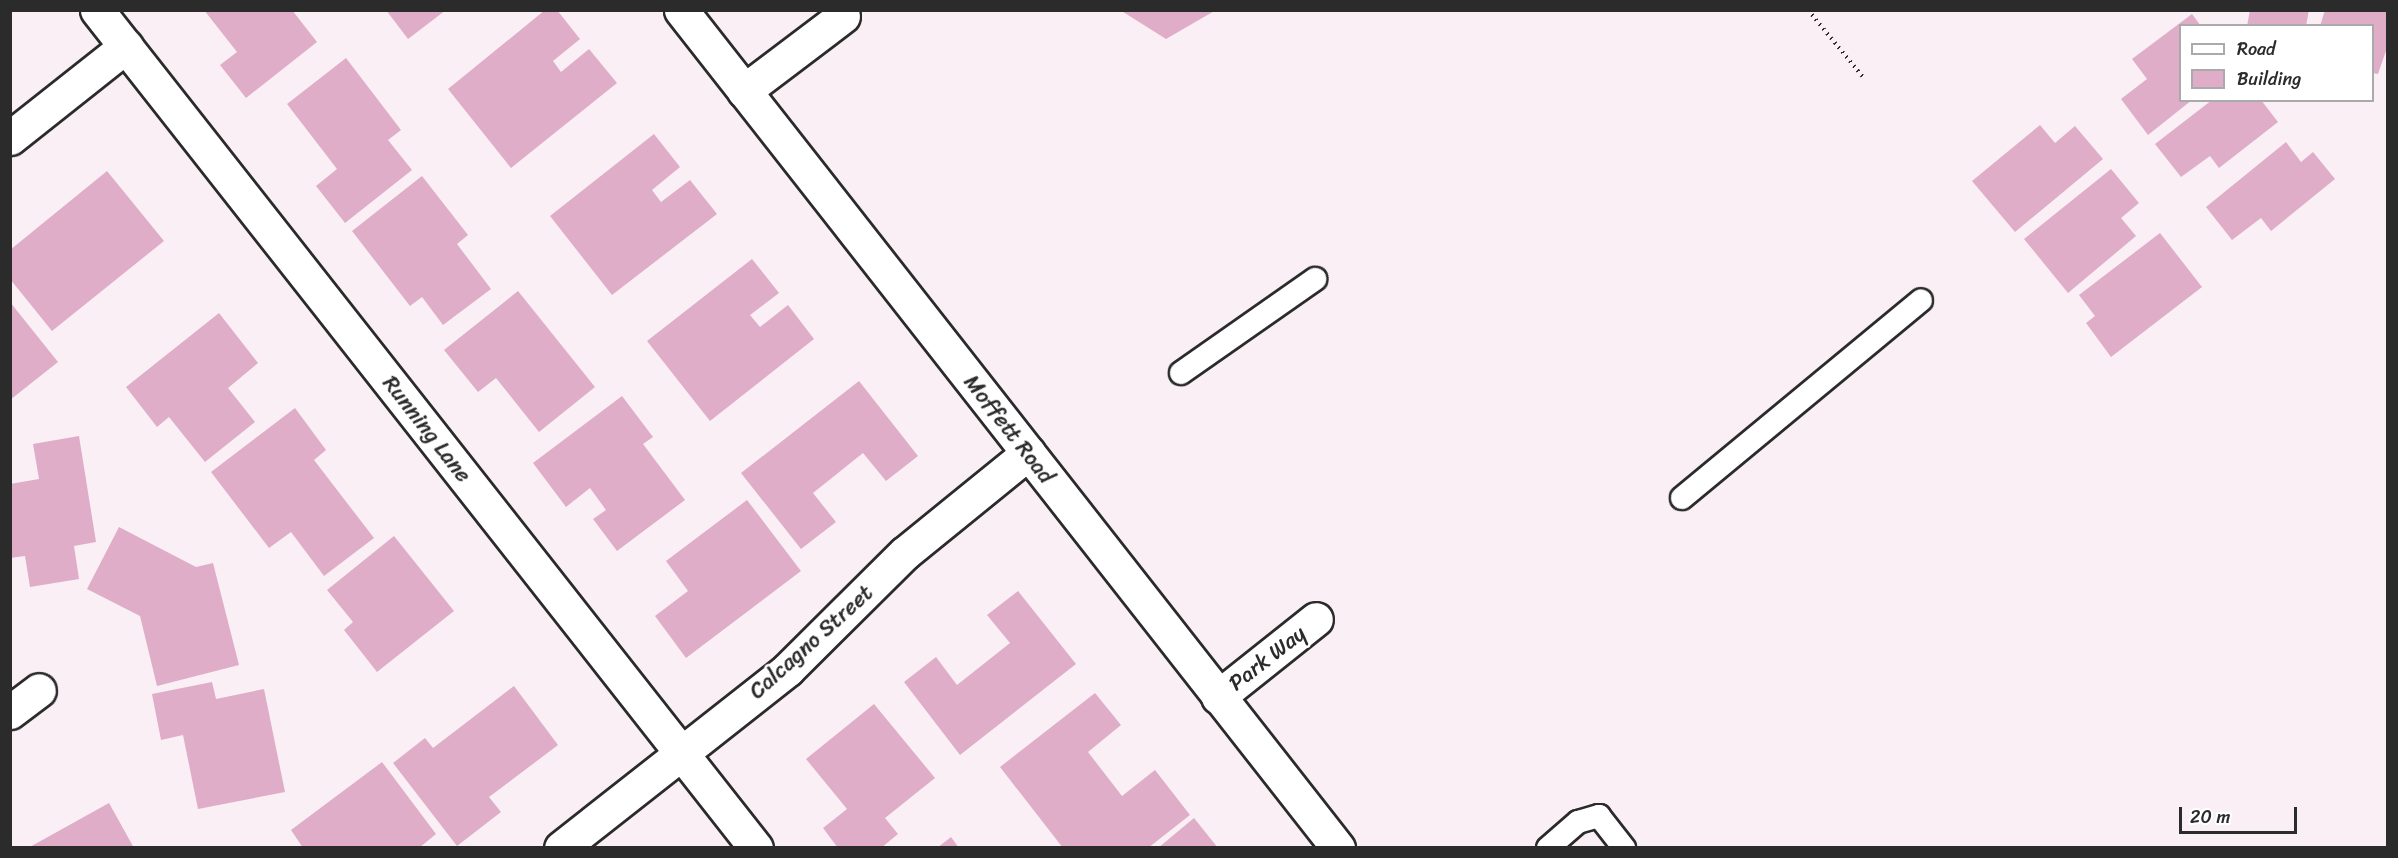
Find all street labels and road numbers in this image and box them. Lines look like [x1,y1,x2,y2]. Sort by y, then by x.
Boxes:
street label: Moffett Road [958,369,1060,489]
street label: Running Lane [377,370,477,488]
street label: Calcagno Street [744,580,878,704]
street label: Park Way [1223,620,1311,696]

